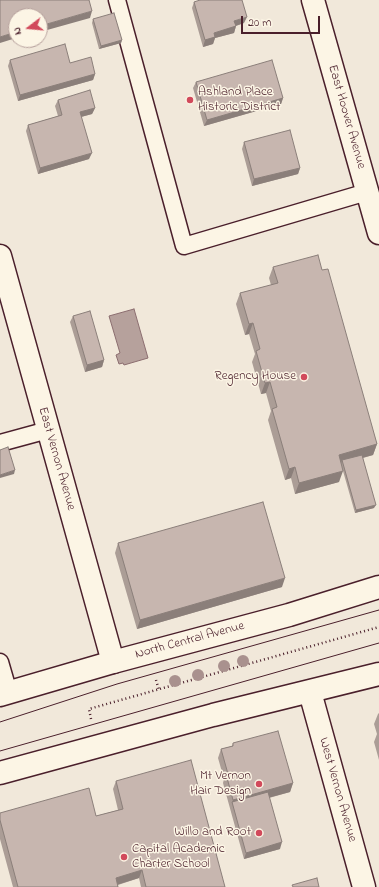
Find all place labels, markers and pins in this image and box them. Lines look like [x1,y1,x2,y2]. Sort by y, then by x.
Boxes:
place label: Ashland Place Historic District [198,85,280,116]
marker: Ashland Place Historic District [185,95,195,105]
place label: Regency House [215,369,296,385]
marker: Regency House [299,372,309,382]
place label: Mt Vernon Hair Design [190,769,251,800]
marker: Mt Vernon Hair Design [254,779,264,789]
place label: Willo and Root [174,825,251,841]
marker: Willo and Root [254,828,264,838]
place label: Capital Academic Charter School [132,842,225,873]
marker: Capital Academic Charter School [119,852,129,862]

